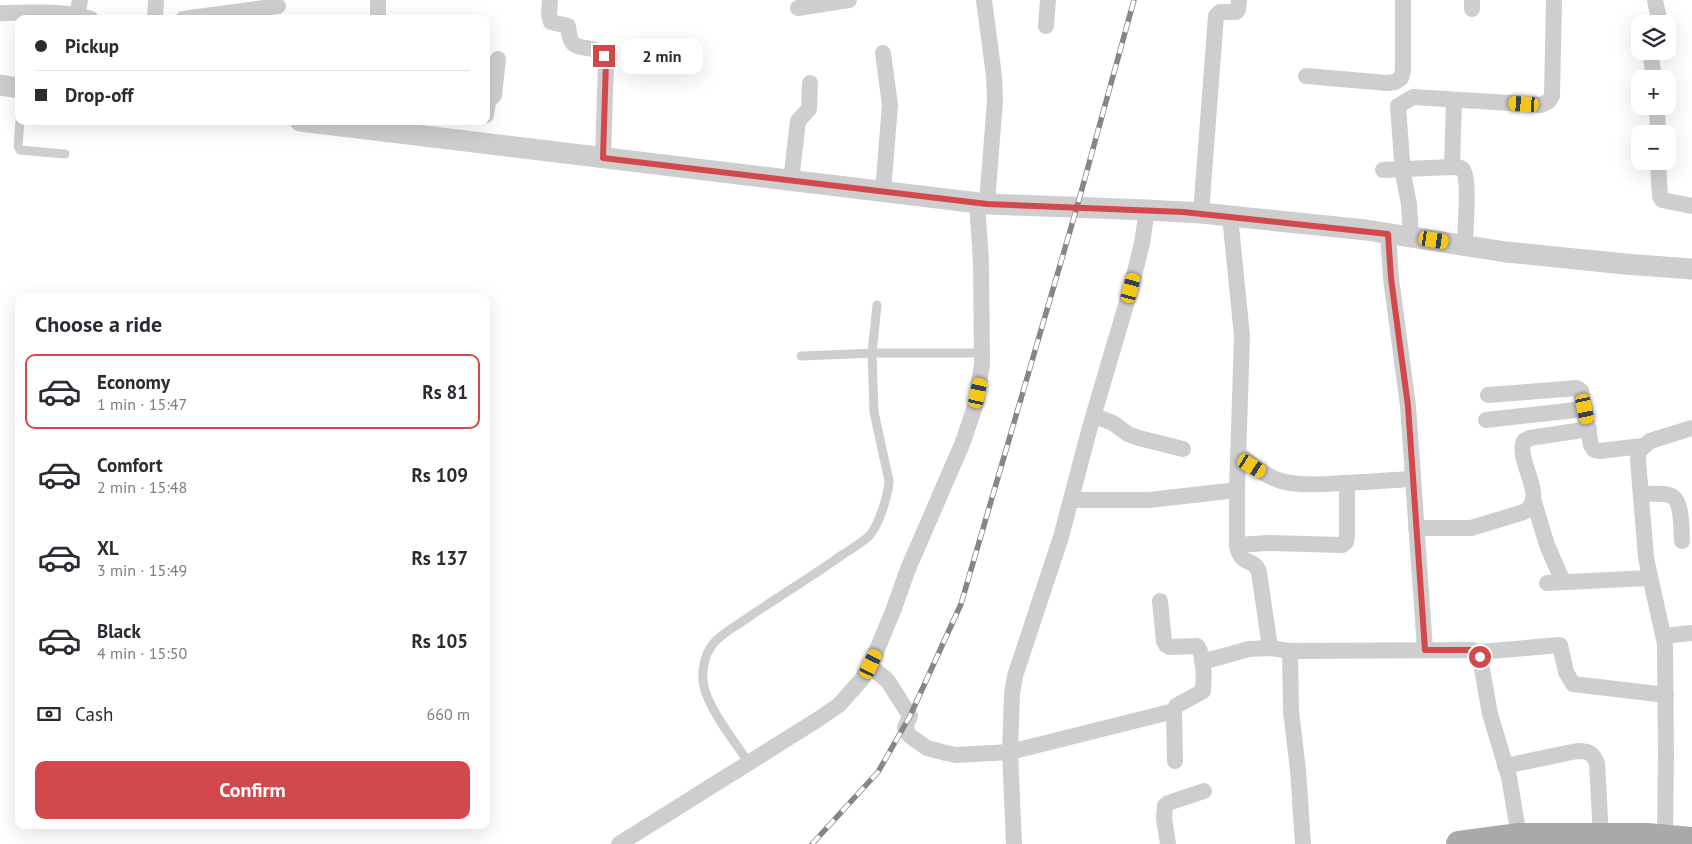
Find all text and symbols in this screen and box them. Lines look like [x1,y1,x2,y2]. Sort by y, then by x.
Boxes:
map controls [1631,15,1676,170]
button: layers [1631,15,1676,60]
text: Pickup [65,34,119,58]
callout: 2 min [622,38,704,74]
route end [593,45,615,67]
text: 2 min [642,46,682,66]
button: + [1631,70,1676,115]
text: Drop-off [65,83,133,107]
car [1508,96,1539,112]
button: − [1631,125,1676,170]
car [1418,230,1449,250]
car [1119,272,1142,304]
text: Choose a ride [35,310,162,338]
icon: car [37,369,82,414]
text: Economy [97,370,170,394]
car [967,377,988,409]
text: Rs 81 [422,380,468,404]
car [1574,393,1595,425]
text: 1 min · 15:47 [97,394,187,414]
icon: car [37,452,82,497]
car [1235,452,1268,480]
text: Comfort [97,453,163,477]
text: Rs 109 [411,463,468,487]
text: 2 min · 15:48 [97,477,187,497]
icon: car [37,535,82,580]
text: XL [97,536,119,560]
text: Rs 137 [411,546,468,570]
text: 3 min · 15:49 [97,560,187,580]
icon: car [37,618,82,663]
text: Black [97,619,141,643]
text: Rs 105 [411,629,468,653]
text: 4 min · 15:50 [97,643,187,663]
route start [1469,646,1491,668]
car [857,647,884,681]
icon: cash [35,700,63,728]
text: Cash [75,702,113,726]
text: 660 m [427,704,470,724]
button: Confirm [35,761,470,819]

